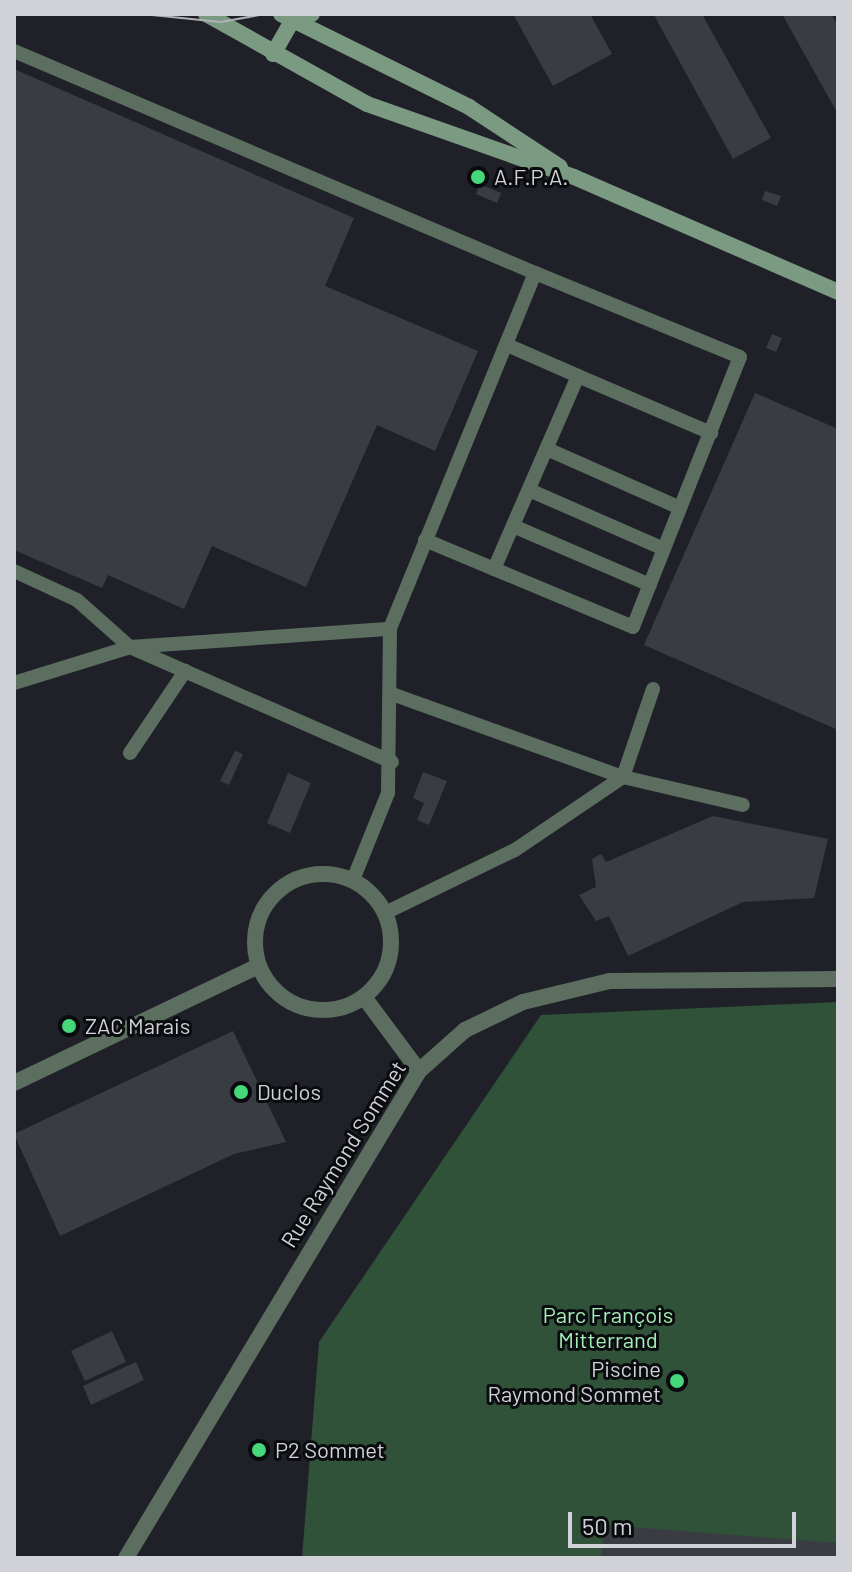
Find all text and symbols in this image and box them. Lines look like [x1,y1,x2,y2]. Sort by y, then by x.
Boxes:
place label: A.F.P.A. [494,164,568,190]
marker: A.F.P.A. [469,168,487,186]
place label: ZAC Marais [85,1013,190,1039]
marker: ZAC Marais [60,1017,78,1035]
street label: Rue Raymond Sommet [275,1056,411,1252]
place label: Duclos [257,1079,321,1105]
marker: Duclos [232,1083,250,1101]
park label: Parc François Mitterrand [543,1301,673,1352]
place label: Piscine Raymond Sommet [487,1355,661,1406]
marker: Piscine Raymond Sommet [668,1372,686,1390]
place label: P2 Sommet [275,1437,385,1463]
marker: P2 Sommet [250,1441,268,1459]
scale bar [572,1496,800,1546]
text: 50 m [582,1511,633,1540]

